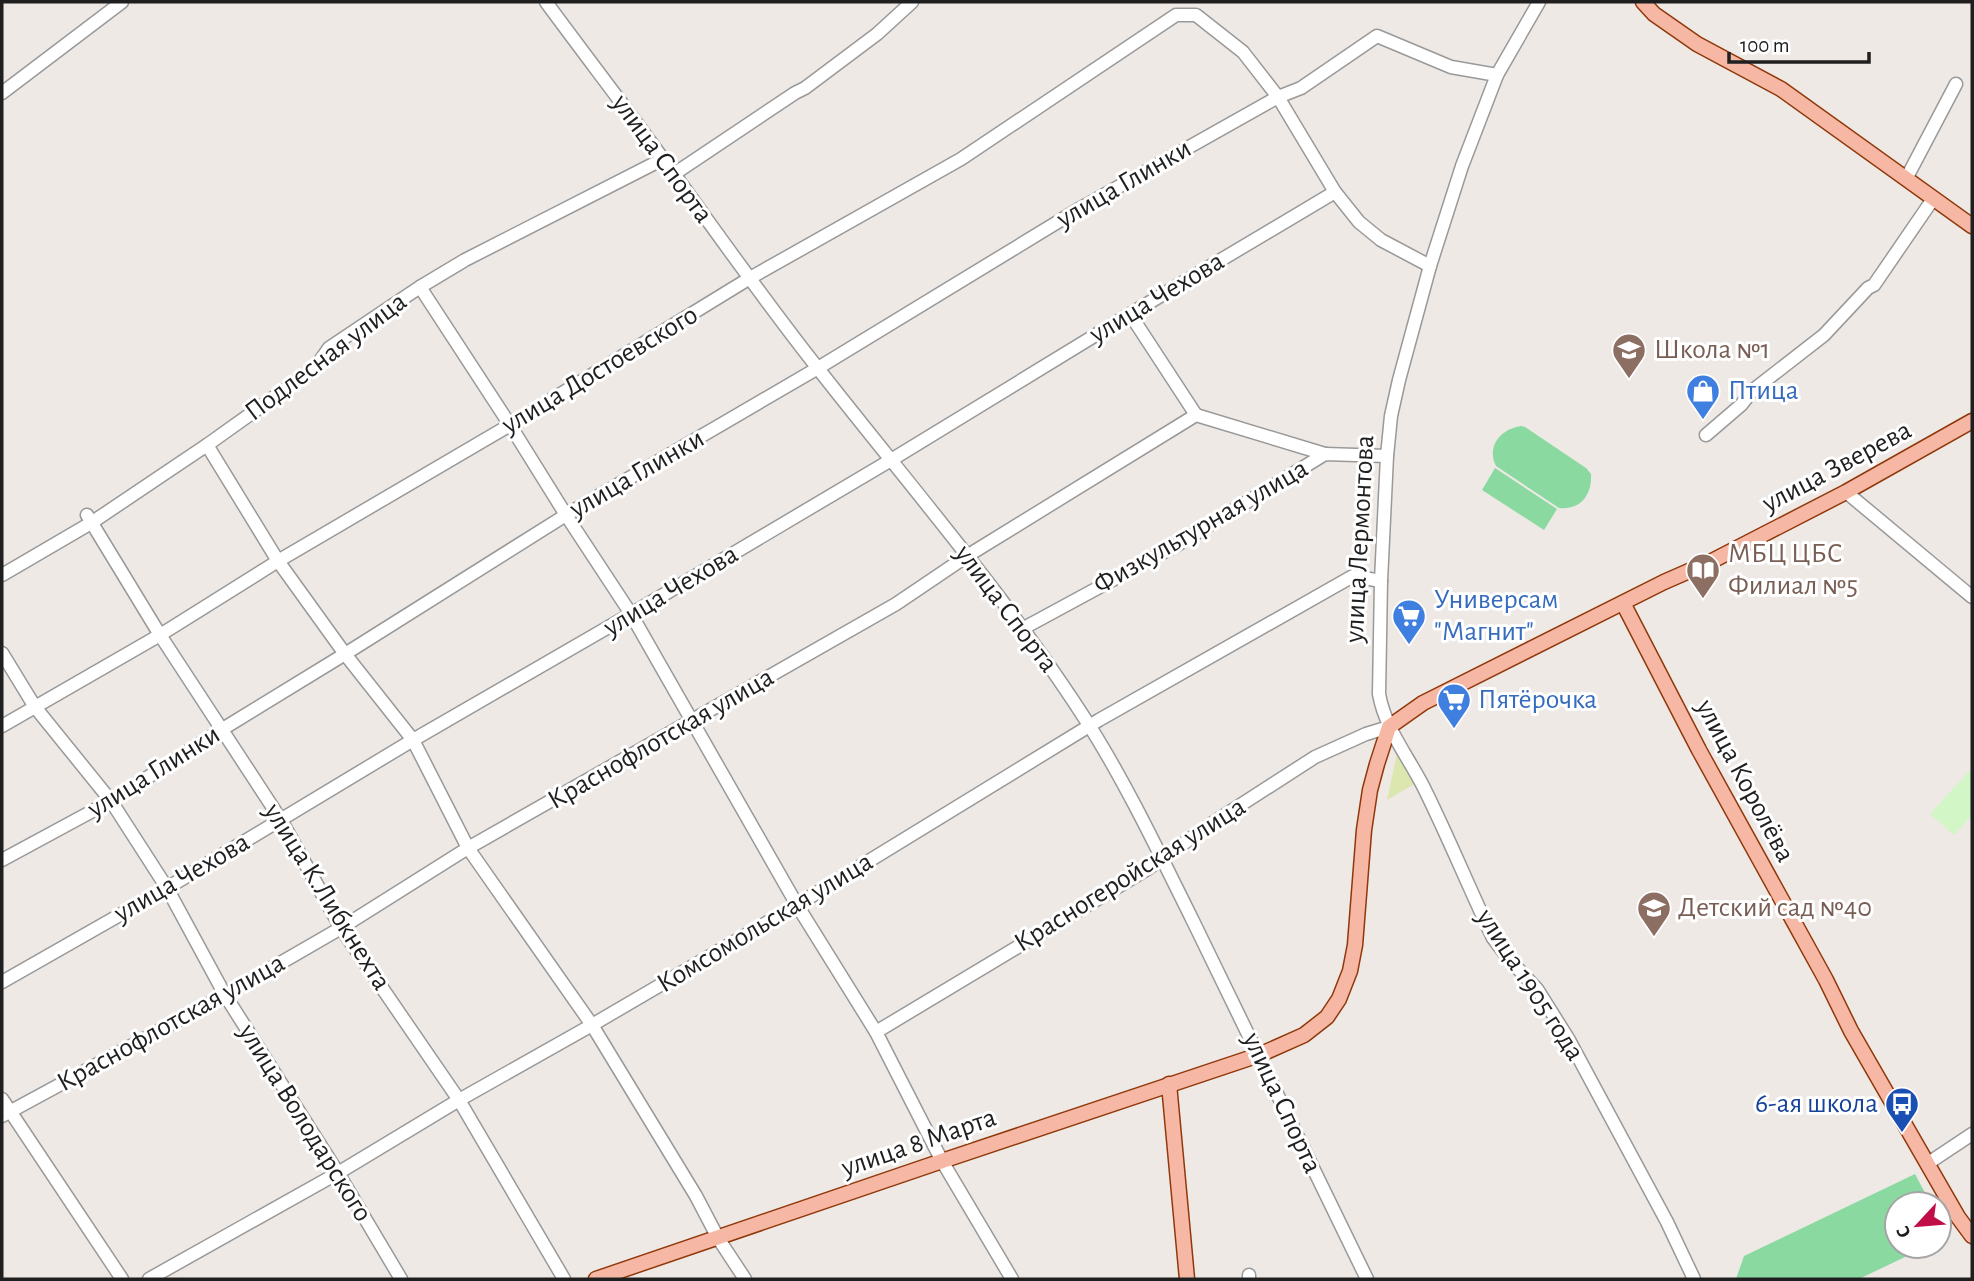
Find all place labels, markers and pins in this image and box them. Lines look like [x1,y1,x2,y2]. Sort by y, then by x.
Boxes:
school or university icon: Школа №1 [1610,331,1648,380]
place label: Школа №1 [1654,336,1770,364]
shop icon: Птица [1684,372,1722,421]
place label: Птица [1728,377,1799,405]
place label: МБЦ ЦБС Филиал №5 [1728,540,1858,600]
library icon: МБЦ ЦБС Филиал №5 [1684,551,1722,600]
place label: Универсам "Магнит" [1434,586,1559,646]
supermarket icon: Универсам "Магнит" [1390,597,1428,646]
supermarket icon: Пятёрочка [1435,681,1473,730]
place label: Пятёрочка [1478,686,1597,714]
school or university icon: Детский сад №40 [1635,889,1673,938]
place label: Детский сад №40 [1678,894,1872,922]
bus stop icon: 6-ая школа [1883,1085,1921,1134]
place label: 6-ая школа [1755,1090,1878,1118]

